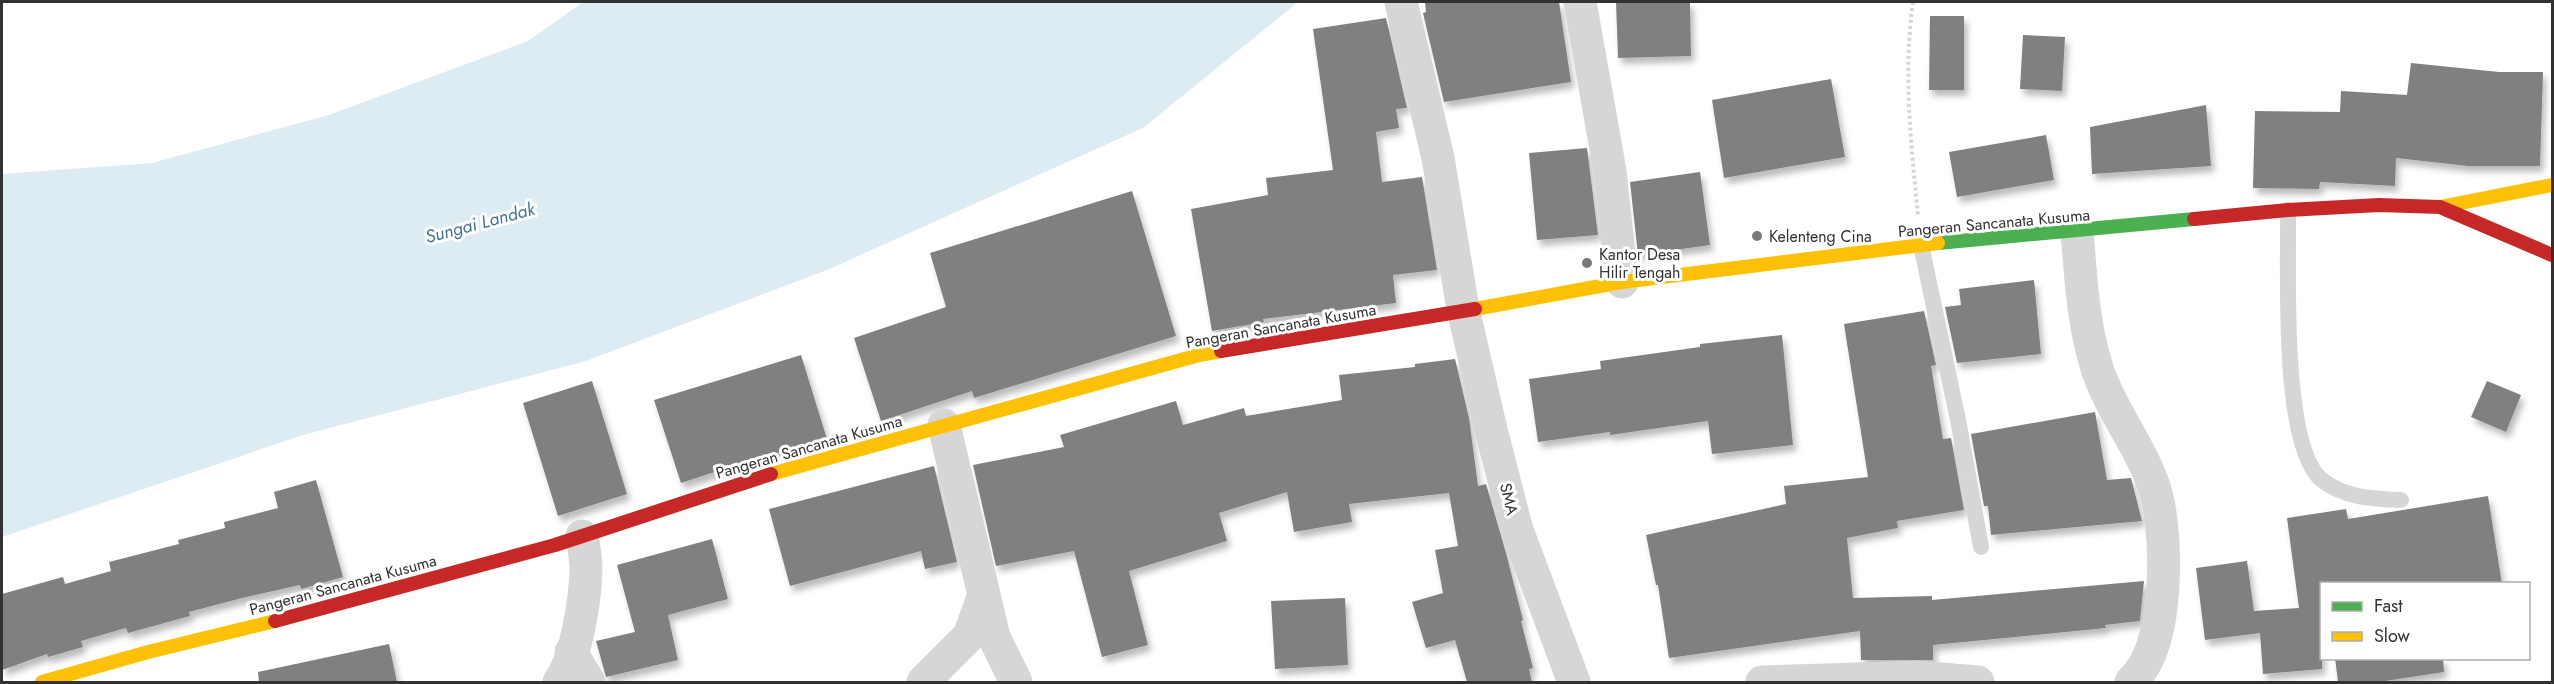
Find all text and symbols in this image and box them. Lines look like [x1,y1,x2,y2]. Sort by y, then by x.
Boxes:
water label: Sungai Landak [422,196,539,250]
street label: Pangeran Sancanata Kusuma [1897,203,2091,243]
place label: Kelenteng Cina [1769,225,1872,248]
marker: Kelenteng Cina [1750,229,1764,243]
place label: Kantor Desa Hilir Tengah [1599,243,1680,284]
marker: Kantor Desa Hilir Tengah [1580,256,1594,270]
street label: Pangeran Sancanata Kusuma [1184,298,1378,354]
street label: Pangeran Sancanata Kusuma [713,409,905,485]
street label: SMA [1494,481,1524,518]
street label: Pangeran Sancanata Kusuma [247,549,439,621]
legend [2320,582,2530,660]
text: Fast [2374,593,2403,619]
text: Slow [2374,623,2411,649]

